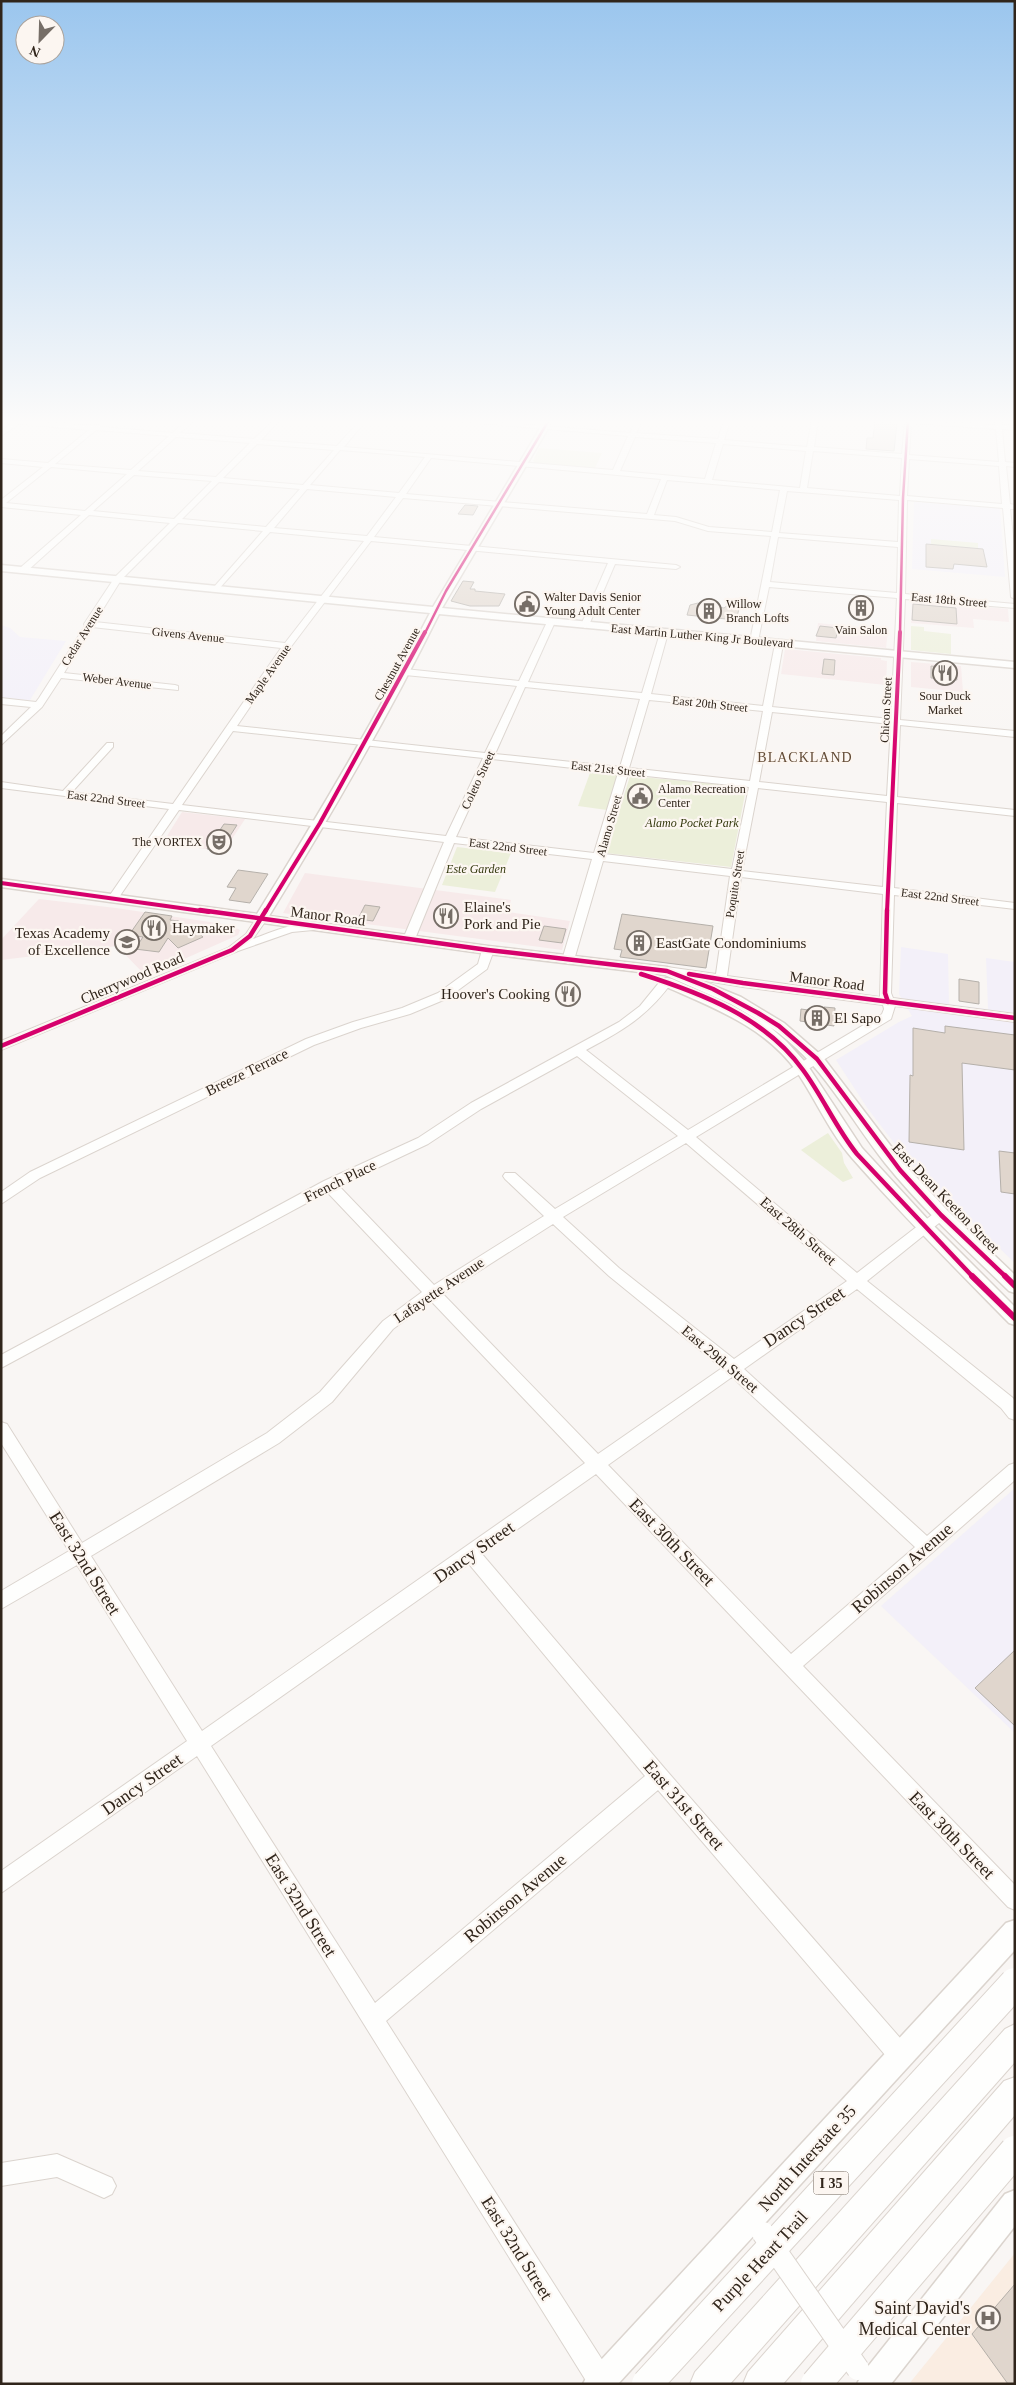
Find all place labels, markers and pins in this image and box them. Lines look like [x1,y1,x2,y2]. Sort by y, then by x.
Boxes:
place label: Walter Davis Senior Young Adult Center [544,590,641,618]
public building icon: Walter Davis Senior Young Adult Center [514,591,540,617]
building icon: Vain Salon [848,595,874,621]
place label: Willow Branch Lofts [726,597,789,625]
building icon: Willow Branch Lofts [696,598,722,624]
place label: Vain Salon [835,623,887,637]
restaurant icon: Sour Duck Market [932,660,958,686]
place label: Sour Duck Market [919,689,971,717]
place label: Alamo Recreation Center [658,782,746,810]
public building icon: Alamo Recreation Center [627,783,653,809]
theatre icon: The VORTEX [206,829,232,855]
place label: The VORTEX [133,835,202,849]
place label: Elaine's Pork and Pie [464,899,541,932]
restaurant icon: Elaine's Pork and Pie [433,903,459,929]
restaurant icon: Haymaker [141,915,167,941]
place label: Haymaker [172,920,234,936]
place label: Texas Academy of Excellence [15,925,110,958]
school or university icon: Texas Academy of Excellence [114,929,140,955]
building icon: EastGate Condominiums [626,930,652,956]
place label: EastGate Condominiums [656,935,807,951]
restaurant icon: Hoover's Cooking [555,981,581,1007]
place label: Hoover's Cooking [441,986,550,1002]
building icon: El Sapo [804,1005,830,1031]
place label: El Sapo [834,1010,881,1026]
place label: Saint David's Medical Center [859,2298,970,2339]
hospital icon: Saint David's Medical Center [975,2305,1001,2331]

